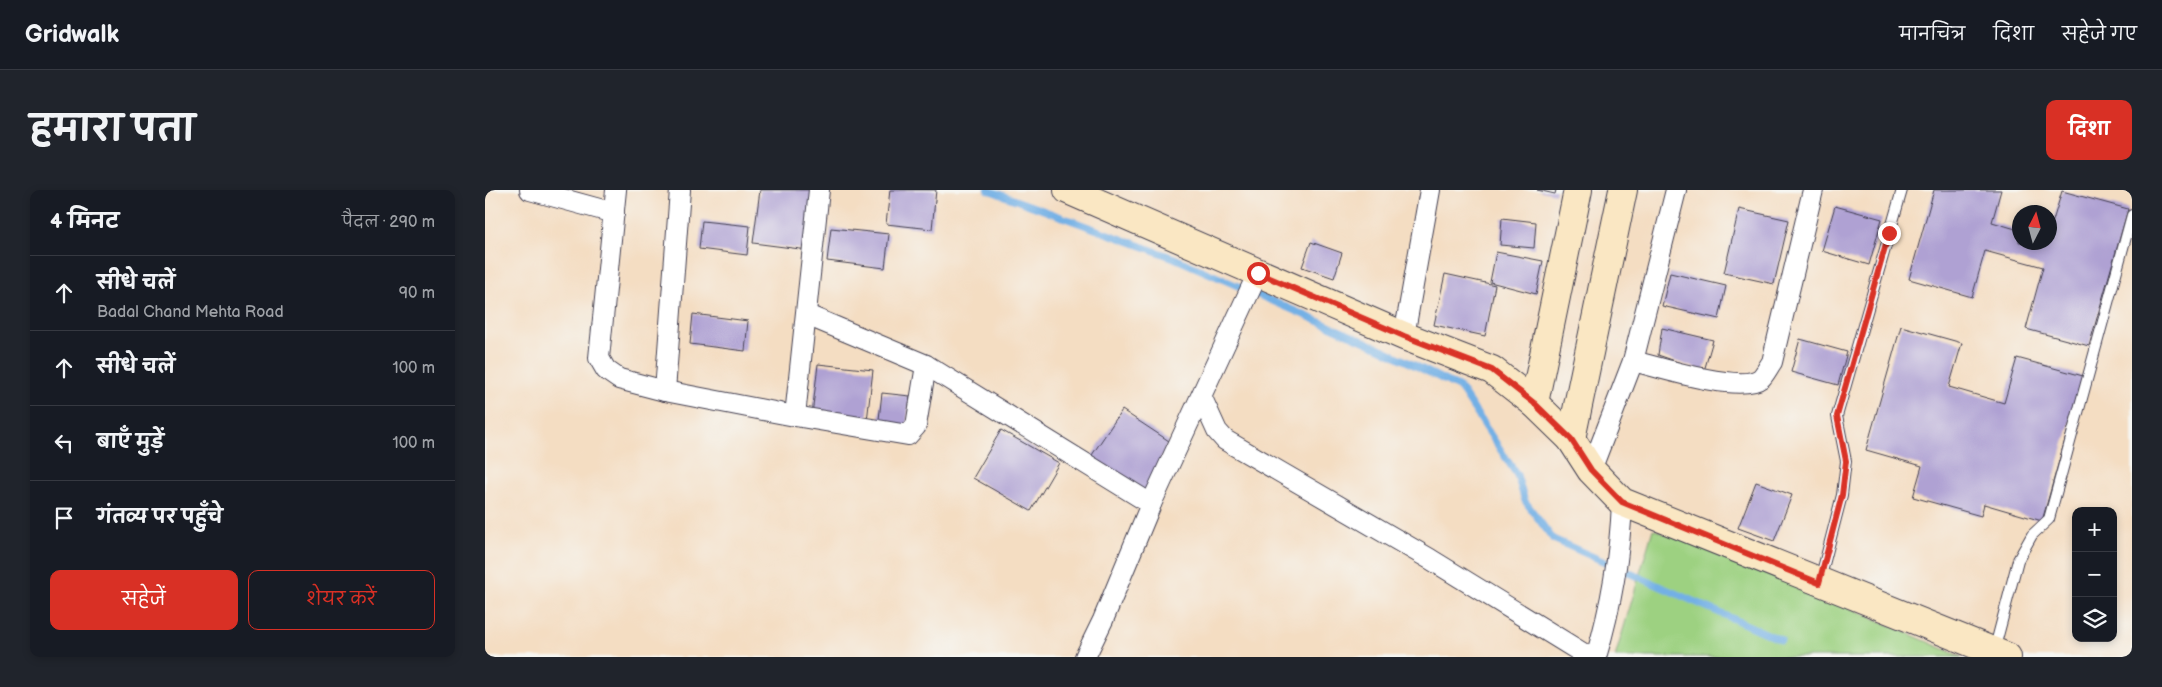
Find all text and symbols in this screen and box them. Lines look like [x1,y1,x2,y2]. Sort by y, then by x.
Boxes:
text: Gridwalk [25,20,119,49]
text: मानचित्र [1899,24,1965,45]
text: दिशा [1993,24,2034,45]
text: सहेजे गए [2062,24,2137,45]
button: दिशा [2046,100,2132,160]
text: हमारा पता [30,108,195,151]
north arrow [2012,205,2057,250]
text: 4 मिनट [50,209,119,234]
text: पैदल · 290 m [342,213,435,232]
route end [1878,222,1901,245]
route start [1247,262,1270,285]
text: सीधे चलें [97,272,175,295]
icon: ahead [50,279,78,307]
text: 90 m [399,284,435,303]
text: Badal Chand Mehta Road [97,303,284,322]
icon: ahead [50,354,78,382]
text: सीधे चलें [97,356,175,379]
text: 100 m [392,359,435,378]
icon: left [50,429,78,457]
text: बाएँ मुड़ें [97,431,164,454]
text: 100 m [392,434,435,453]
icon: arrive [50,504,78,532]
text: गंतव्य पर पहुँचे [97,506,223,529]
map controls [2072,507,2117,642]
button: + [2072,507,2117,552]
button: − [2072,552,2117,597]
button: सहेजें [50,570,238,630]
button: शेयर करें [248,570,435,630]
button: layers [2072,597,2117,642]

